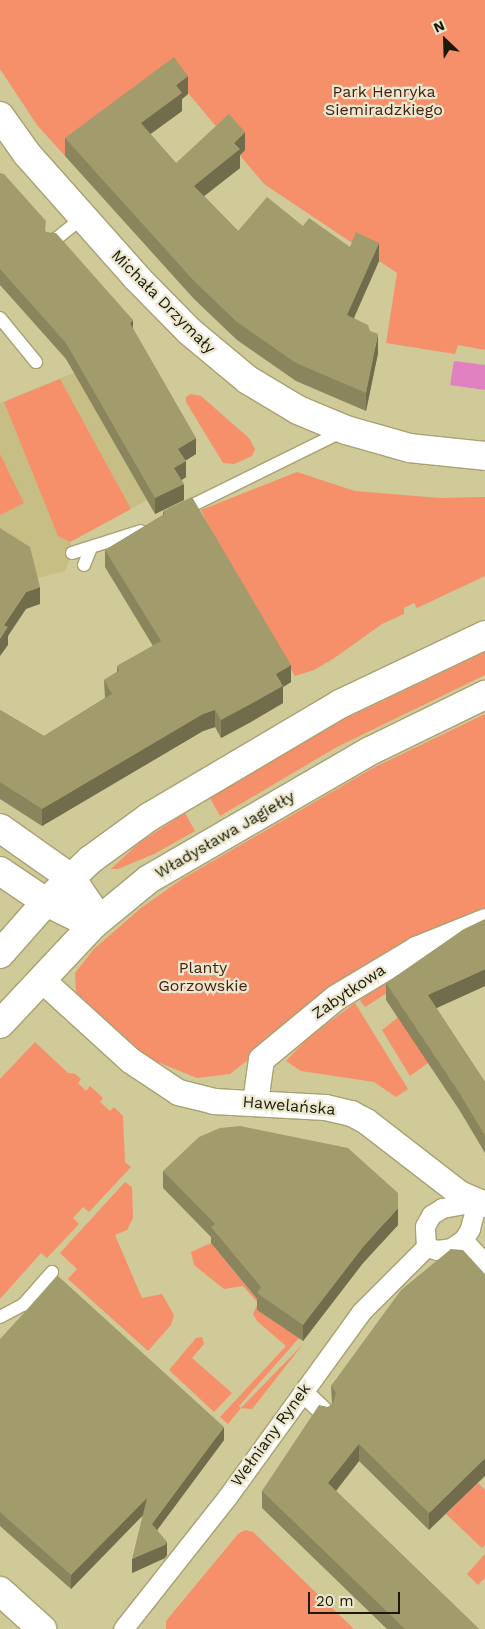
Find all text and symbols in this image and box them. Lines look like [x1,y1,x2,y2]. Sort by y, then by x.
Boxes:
north arrow [420,15,470,65]
text: N [431,17,447,36]
park label: Park Henryka Siemiradzkiego [325,82,443,120]
street label: Michała Drzymały [107,246,219,358]
street label: Władysława Jagiełły [151,787,299,883]
park label: Planty Gorzowskie [158,958,248,996]
street label: Zabytkowa [309,960,389,1024]
street label: Hawelańska [242,1092,336,1120]
street label: Wełniany Rynek [227,1380,315,1490]
scale bar [310,1582,402,1614]
text: 20 m [316,1592,354,1610]

